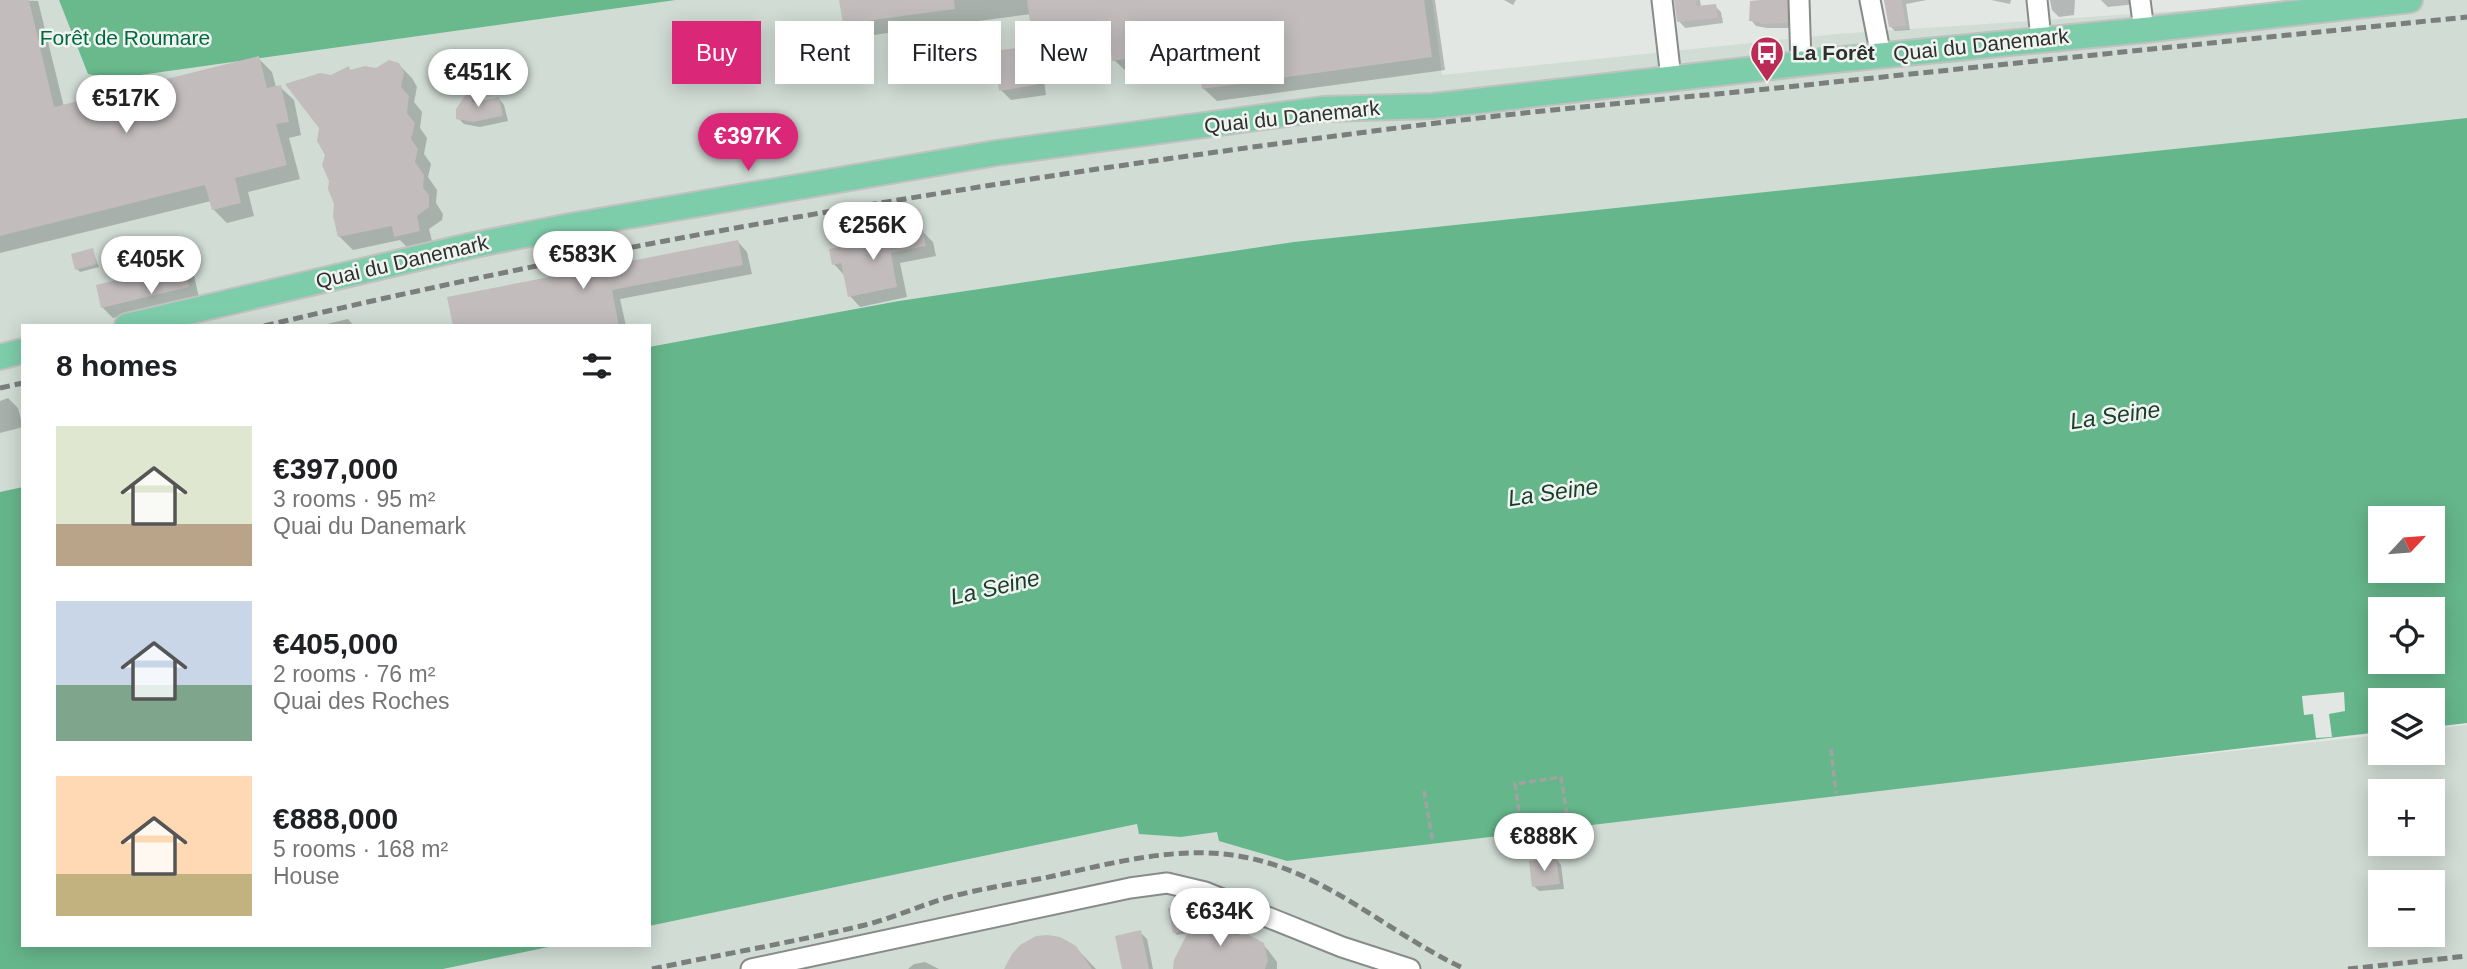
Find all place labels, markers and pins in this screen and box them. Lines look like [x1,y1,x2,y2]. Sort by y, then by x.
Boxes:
bus stop icon: La Forêt [1748,34,1786,83]
place label: La Forêt [1792,41,1875,64]
pin: €451K [429,50,527,109]
pin: €517K [77,76,175,135]
pin: €397K [699,114,797,173]
pin: €256K [824,202,922,262]
pin: €583K [534,232,632,291]
pin: €405K [102,236,200,296]
pin: €888K [1495,814,1593,873]
pin: €634K [1171,888,1269,948]

